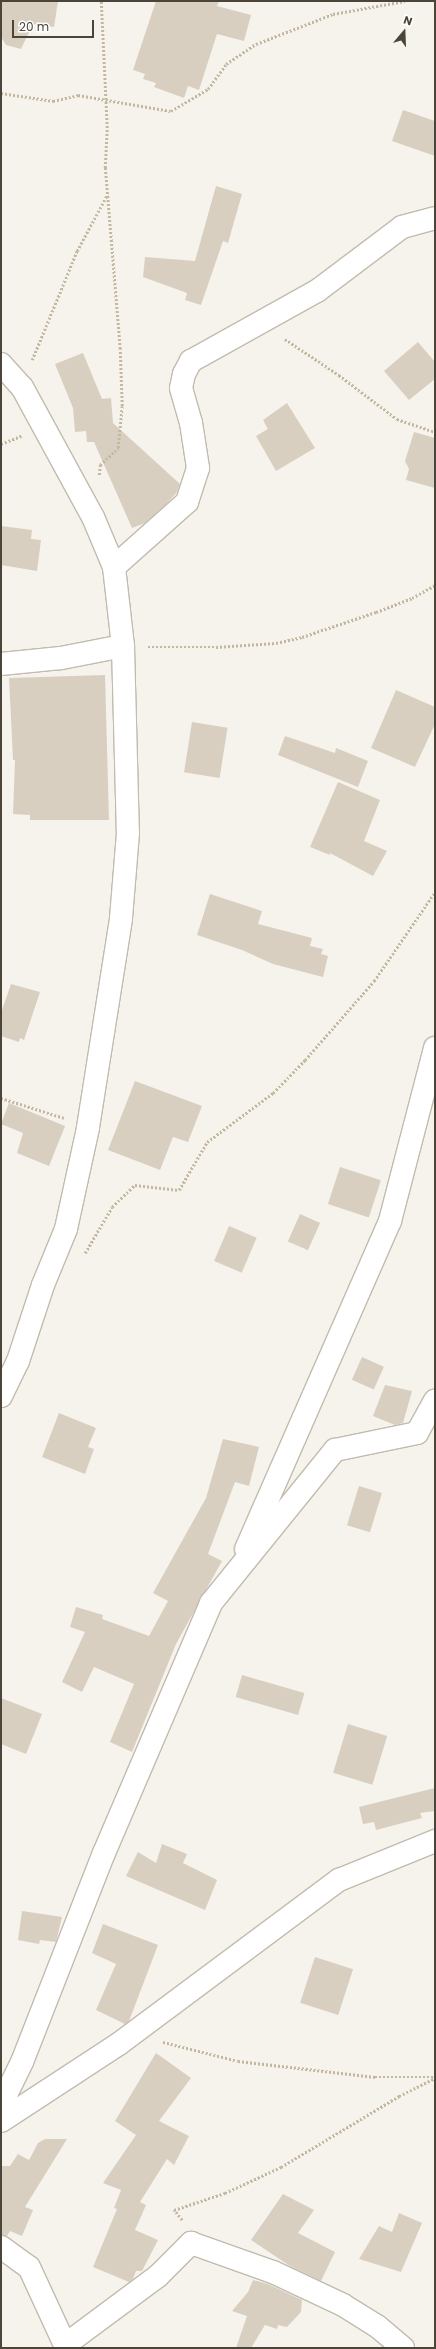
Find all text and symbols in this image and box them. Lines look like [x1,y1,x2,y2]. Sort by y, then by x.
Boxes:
scale bar [14,12,96,38]
north arrow [384,12,424,52]
text: N [401,12,414,30]
text: 20 m [19,18,49,35]

